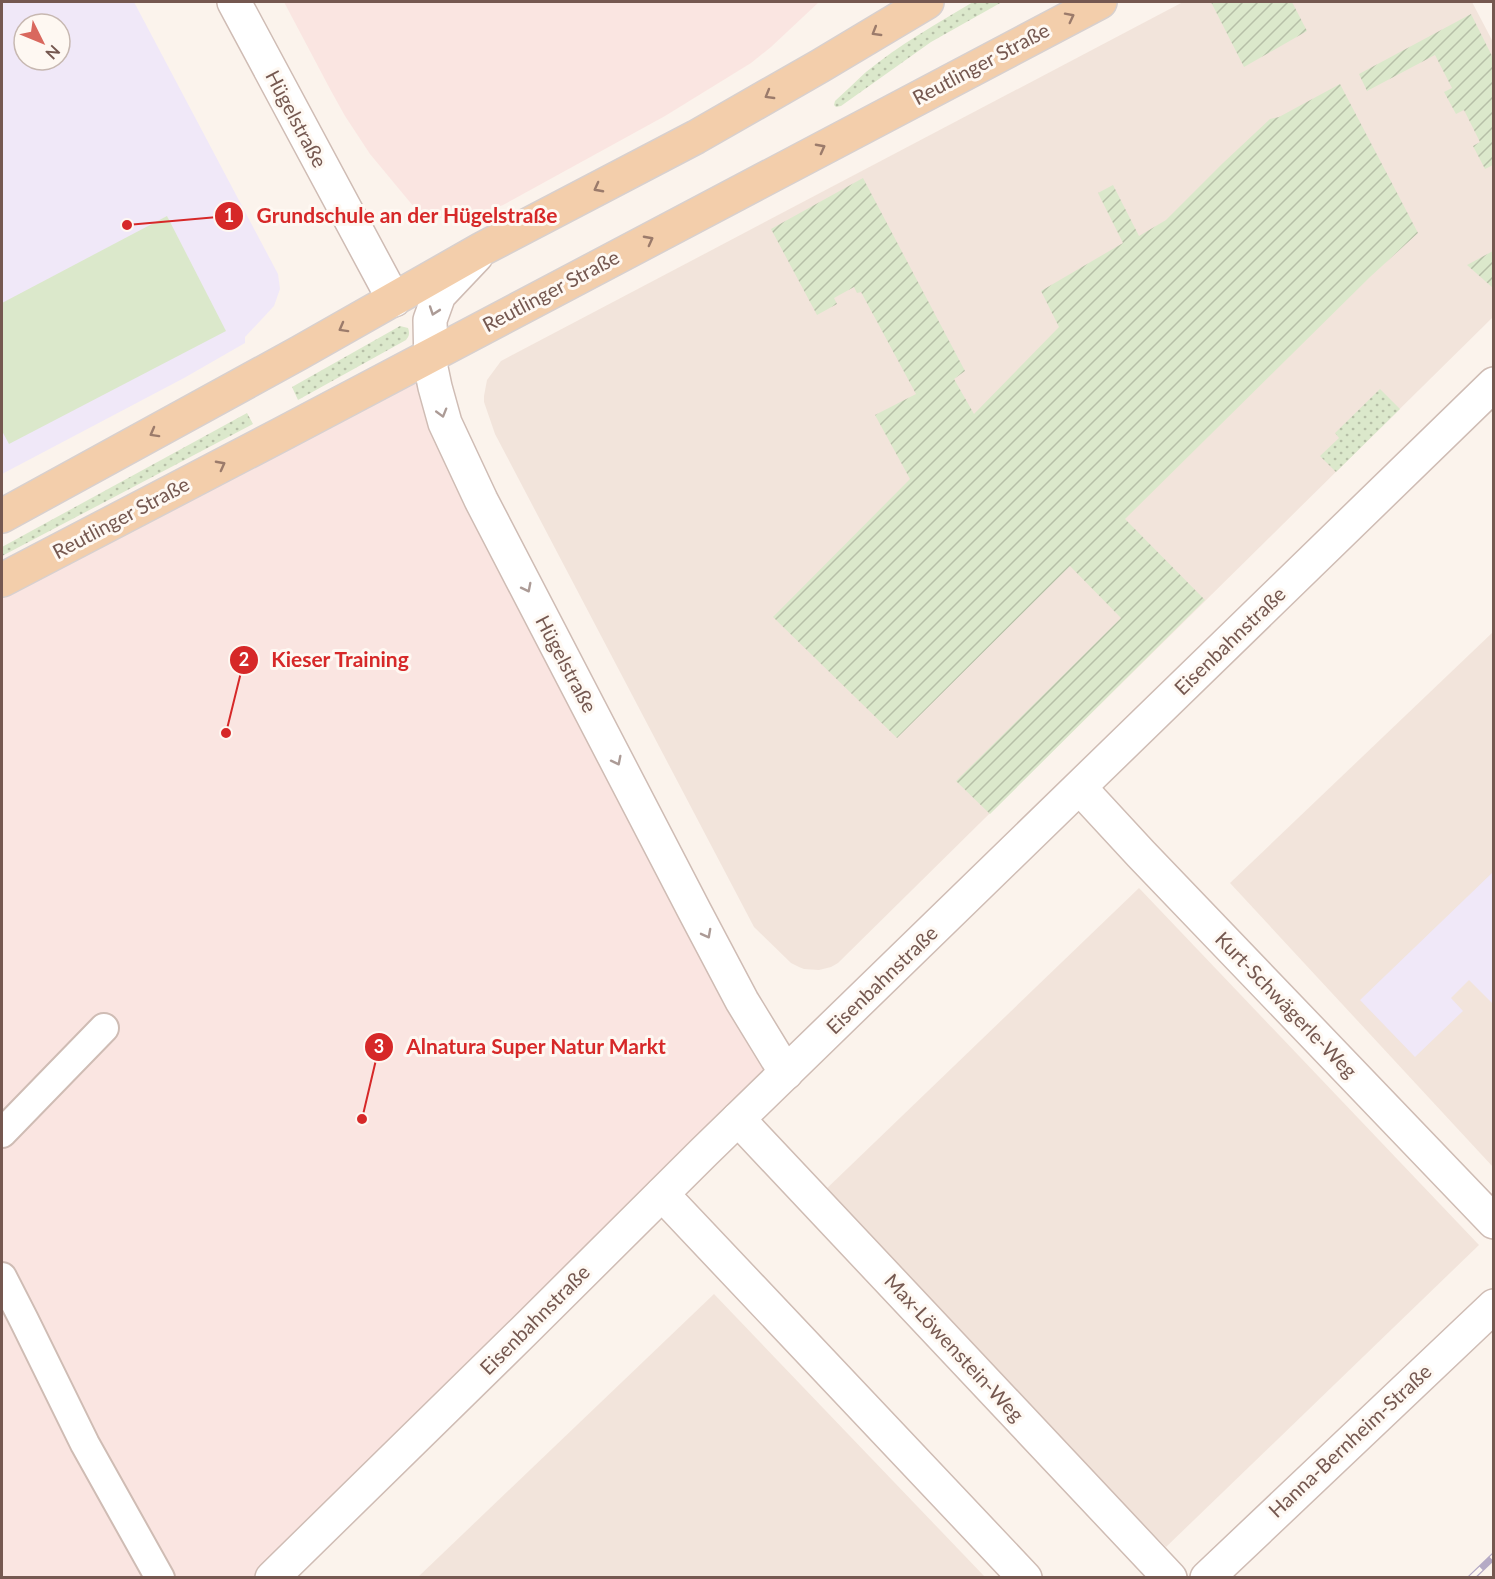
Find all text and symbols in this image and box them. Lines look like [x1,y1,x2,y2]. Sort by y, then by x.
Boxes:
north arrow [12,12,72,72]
one-way arrow [1063,13,1074,24]
street label: Reutlinger Straße [908,17,1053,109]
one-way arrow [872,24,882,36]
text: N [42,42,64,64]
street label: Hügelstraße [261,66,333,171]
one-way arrow [765,88,775,99]
one-way arrow [815,144,825,155]
one-way arrow [593,181,604,193]
callout: Grundschule an der Hügelstraße [214,196,569,235]
text: Grundschule an der Hügelstraße [257,202,557,227]
text: 1 [224,204,234,226]
one-way arrow [643,236,653,247]
street label: Reutlinger Straße [478,244,623,336]
one-way arrow [428,305,441,316]
one-way arrow [338,321,349,332]
one-way arrow [435,407,447,418]
one-way arrow [149,426,160,437]
one-way arrow [215,461,225,472]
street label: Reutlinger Straße [48,471,193,563]
street label: Eisenbahnstraße [1169,581,1290,699]
one-way arrow [519,582,531,593]
street label: Hügelstraße [531,611,603,716]
callout: Kieser Training [229,640,421,679]
text: Kieser Training [271,646,409,671]
text: 2 [239,648,249,670]
one-way arrow [610,754,622,765]
street label: Eisenbahnstraße [821,920,942,1038]
street label: Kurt-Schwägerle-Weg [1211,926,1363,1082]
one-way arrow [700,928,711,938]
callout: Alnatura Super Natur Markt [364,1027,678,1066]
text: Alnatura Super Natur Markt [405,1033,666,1058]
text: 3 [374,1035,384,1057]
street label: Eisenbahnstraße [474,1259,594,1379]
street label: Max-Löwenstein-Weg [880,1268,1029,1426]
street label: Hanna-Bernheim-Straße [1263,1359,1436,1522]

